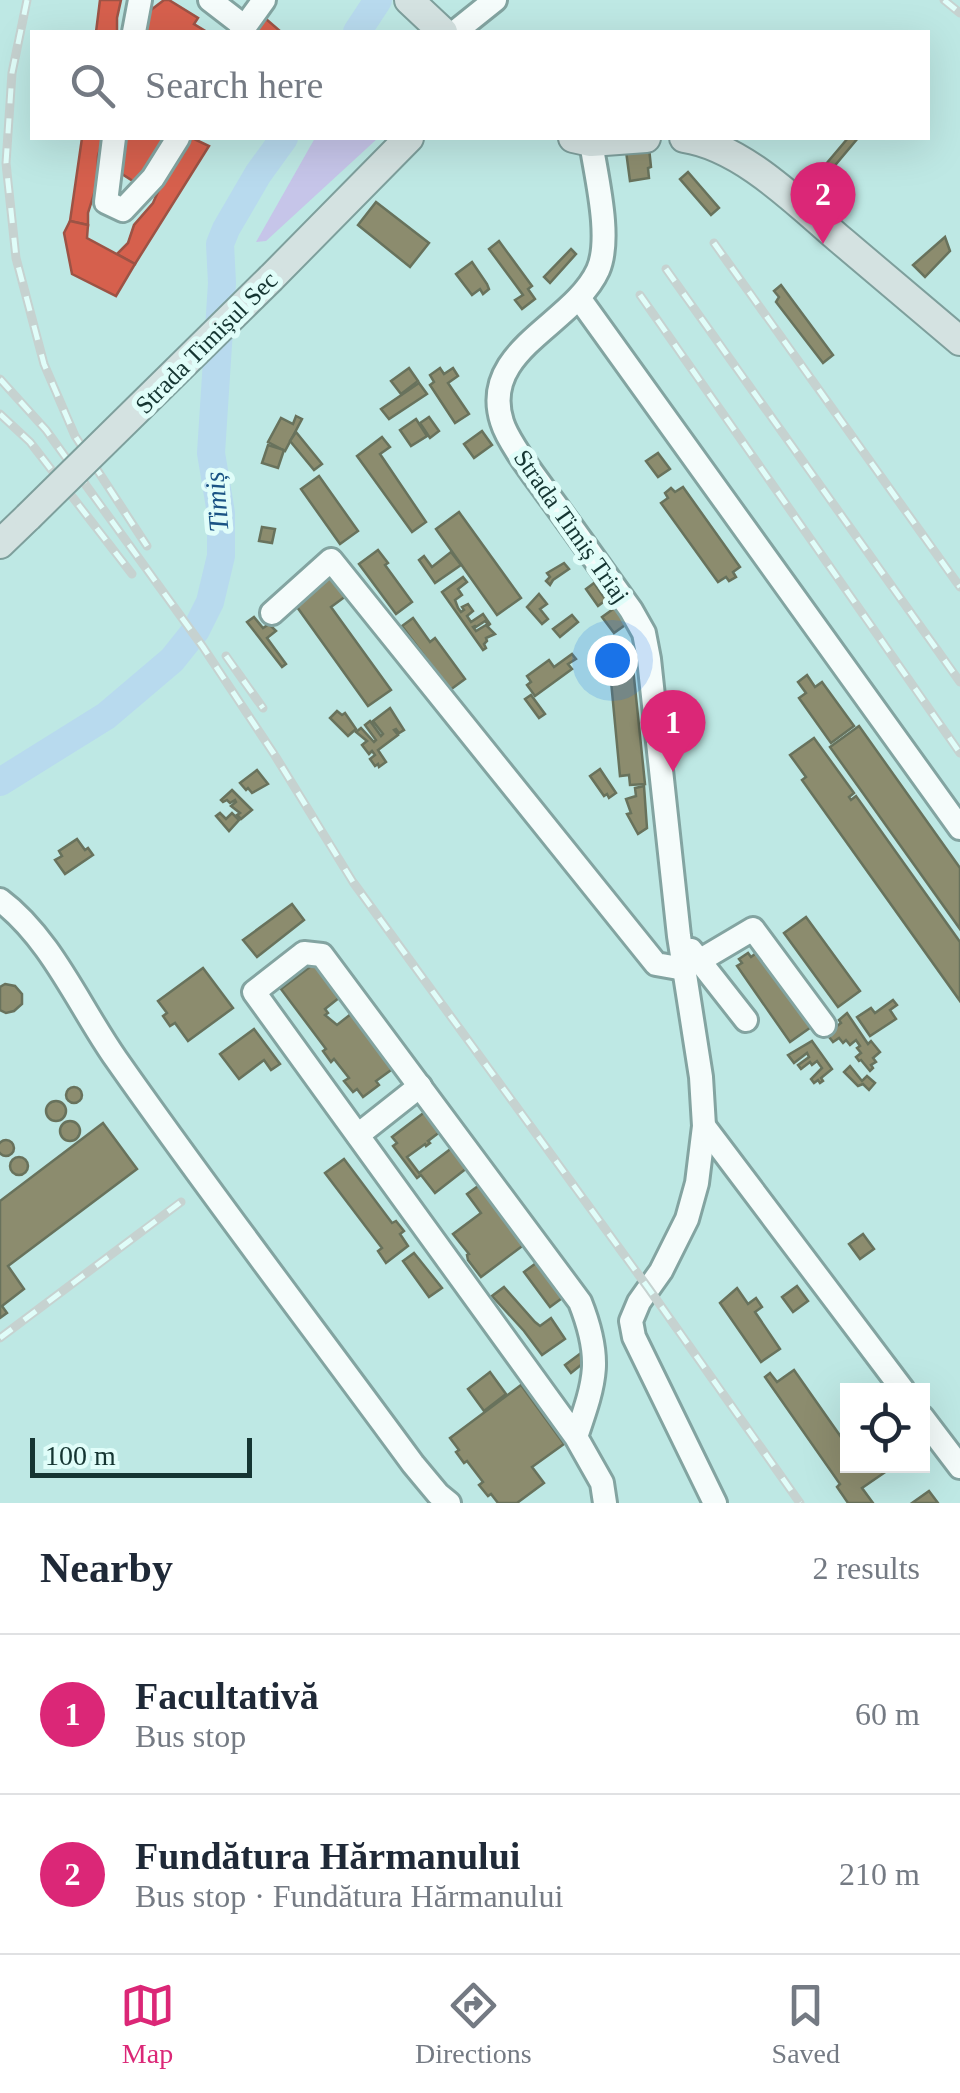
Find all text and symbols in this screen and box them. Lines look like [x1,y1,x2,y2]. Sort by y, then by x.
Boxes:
search box [30,30,930,140]
icon: search [65,58,120,113]
text: Search here [145,64,323,106]
pin: 2 [790,162,856,244]
street label: Strada Timișul Sec [130,266,283,419]
street label: Strada Timiș Triaj [508,445,634,609]
water label: Timiș [198,470,235,534]
your location [587,635,638,686]
pin: 1 [640,690,706,772]
map controls [840,1383,930,1473]
button: locate [840,1383,930,1473]
scale bar [30,1433,252,1478]
text: 100 m [45,1440,116,1471]
text: Nearby [40,1545,173,1591]
text: 2 results [812,1550,920,1586]
text: Facultativă [135,1675,319,1717]
text: 1 [65,1696,81,1732]
text: 60 m [855,1696,920,1732]
text: Bus stop [135,1718,246,1754]
text: Fundătura Hărmanului [135,1835,520,1877]
text: 2 [65,1856,81,1892]
text: 210 m [839,1856,920,1892]
text: Bus stop · Fundătura Hărmanului [135,1878,563,1914]
tab: Map [120,1978,175,2070]
tab: Directions [415,1978,532,2070]
tab: Saved [772,1978,840,2070]

